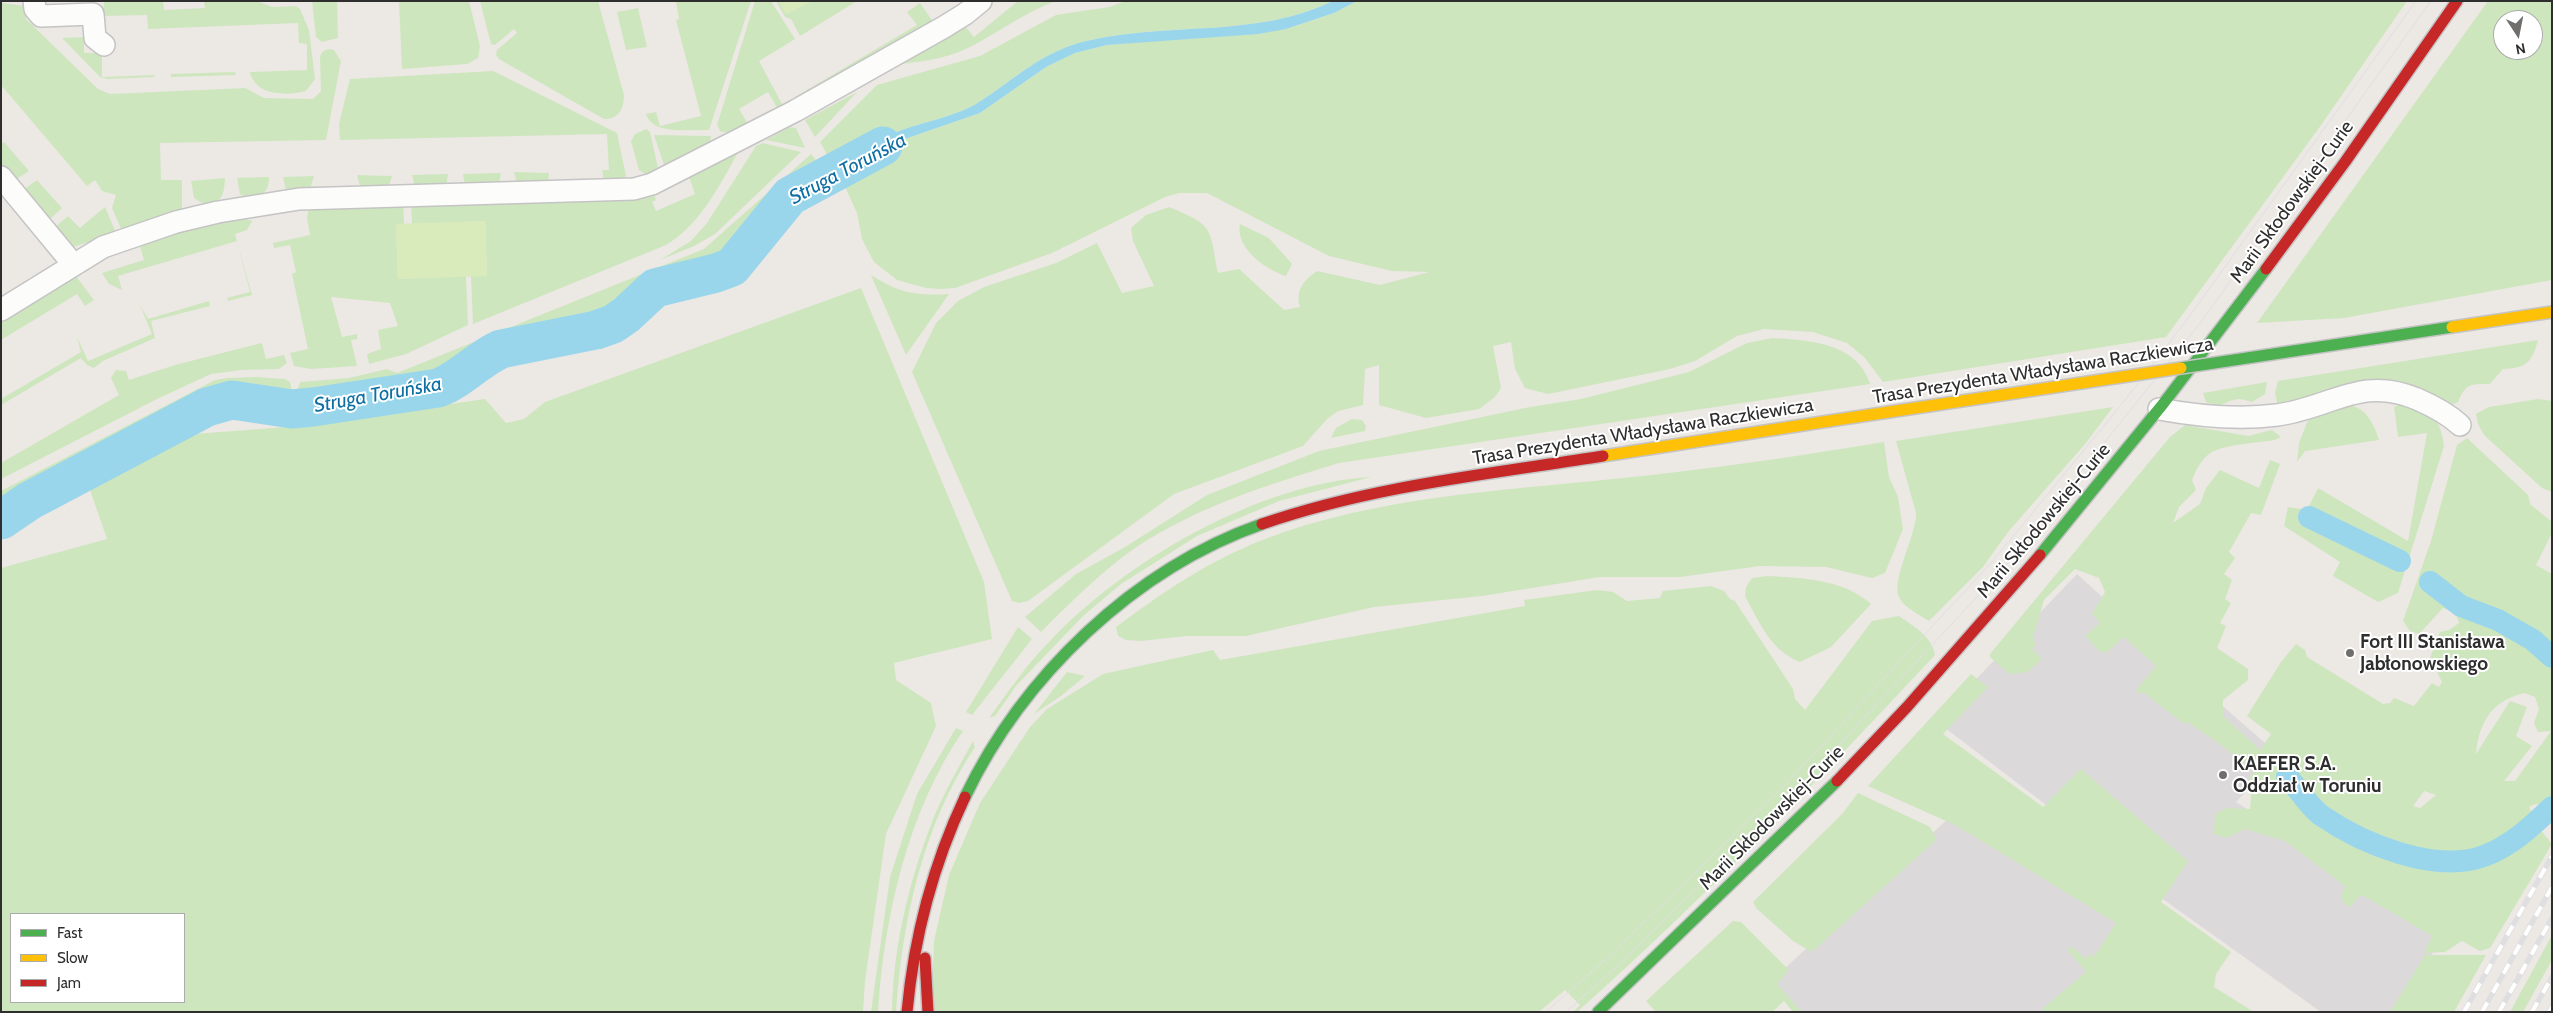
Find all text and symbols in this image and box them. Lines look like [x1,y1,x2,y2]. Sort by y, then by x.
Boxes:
north arrow [2493,10,2543,60]
text: N [2514,39,2527,59]
street label: Marii Skłodowskiej-Curie [2225,116,2359,288]
water label: Struga Toruńska [785,128,911,210]
street label: Trasa Prezydenta Władysława Raczkiewicza [1871,333,2215,409]
water label: Struga Toruńska [312,372,444,418]
street label: Trasa Prezydenta Władysława Raczkiewicza [1471,394,1815,470]
street label: Marii Skłodowskiej-Curie [1973,439,2115,603]
place label: Fort III Stanisława Jabłonowskiego [2360,631,2505,675]
marker: Fort III Stanisława Jabłonowskiego [2344,647,2356,659]
street label: Marii Skłodowskiej-Curie [1695,741,1849,895]
place label: KAEFER S.A. Oddział w Toruniu [2233,753,2382,797]
marker: KAEFER S.A. Oddział w Toruniu [2217,769,2229,781]
legend [10,913,185,1003]
text: Fast [57,924,82,942]
text: Slow [57,949,88,967]
text: Jam [57,974,81,992]

